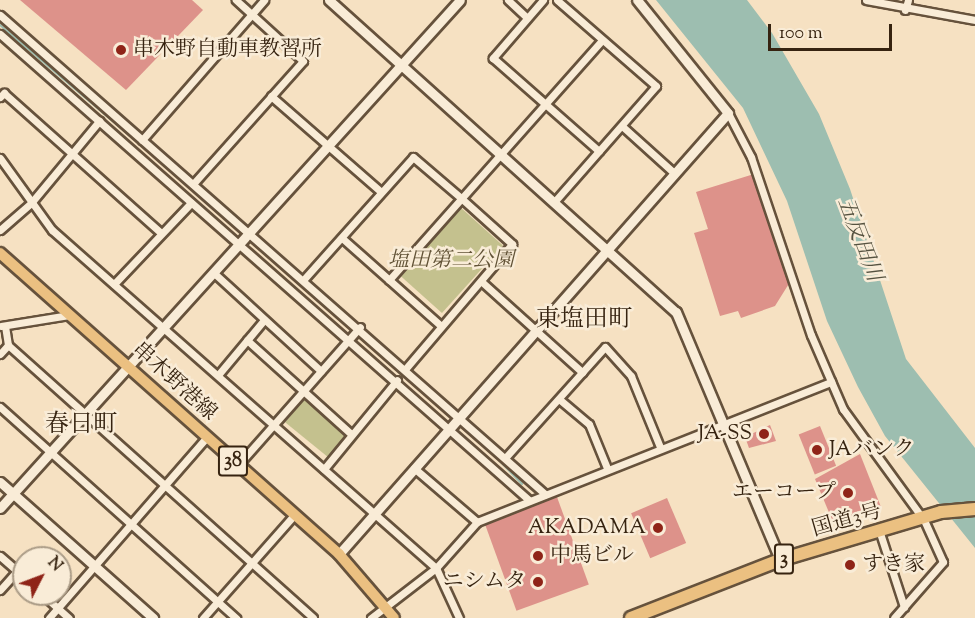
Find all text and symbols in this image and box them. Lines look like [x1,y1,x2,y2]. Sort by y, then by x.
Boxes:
scale bar [771,12,896,50]
text: 100 m [779,21,823,47]
place label: 串木野自動車教習所 [133,37,322,63]
marker: 串木野自動車教習所 [114,43,128,57]
water label: 五反田川 [830,194,886,286]
park label: 塩田第二公園 [388,248,514,274]
district label: 東塩田町 [536,307,632,335]
street label: 串木野港線 [127,338,221,426]
district label: 春日町 [45,412,117,440]
place label: JA-SS [698,421,752,447]
marker: JA-SS [757,427,771,441]
place label: JAバンク [829,437,915,463]
marker: JAバンク [810,443,824,457]
road number: 38 [216,444,250,478]
place label: エーコープ [731,480,836,506]
marker: エーコープ [841,486,855,500]
street label: 国道3号 [809,499,885,543]
place label: AKADAMA [528,515,646,541]
marker: AKADAMA [651,521,665,535]
road number: 3 [774,542,794,576]
place label: 中馬ビル [550,543,634,569]
north arrow [12,546,72,606]
marker: 中馬ビル [531,549,545,563]
place label: すき家 [862,552,925,578]
text: N [41,553,67,577]
marker: すき家 [843,558,857,572]
place label: ニシムタ [442,569,526,595]
marker: ニシムタ [531,575,545,589]

